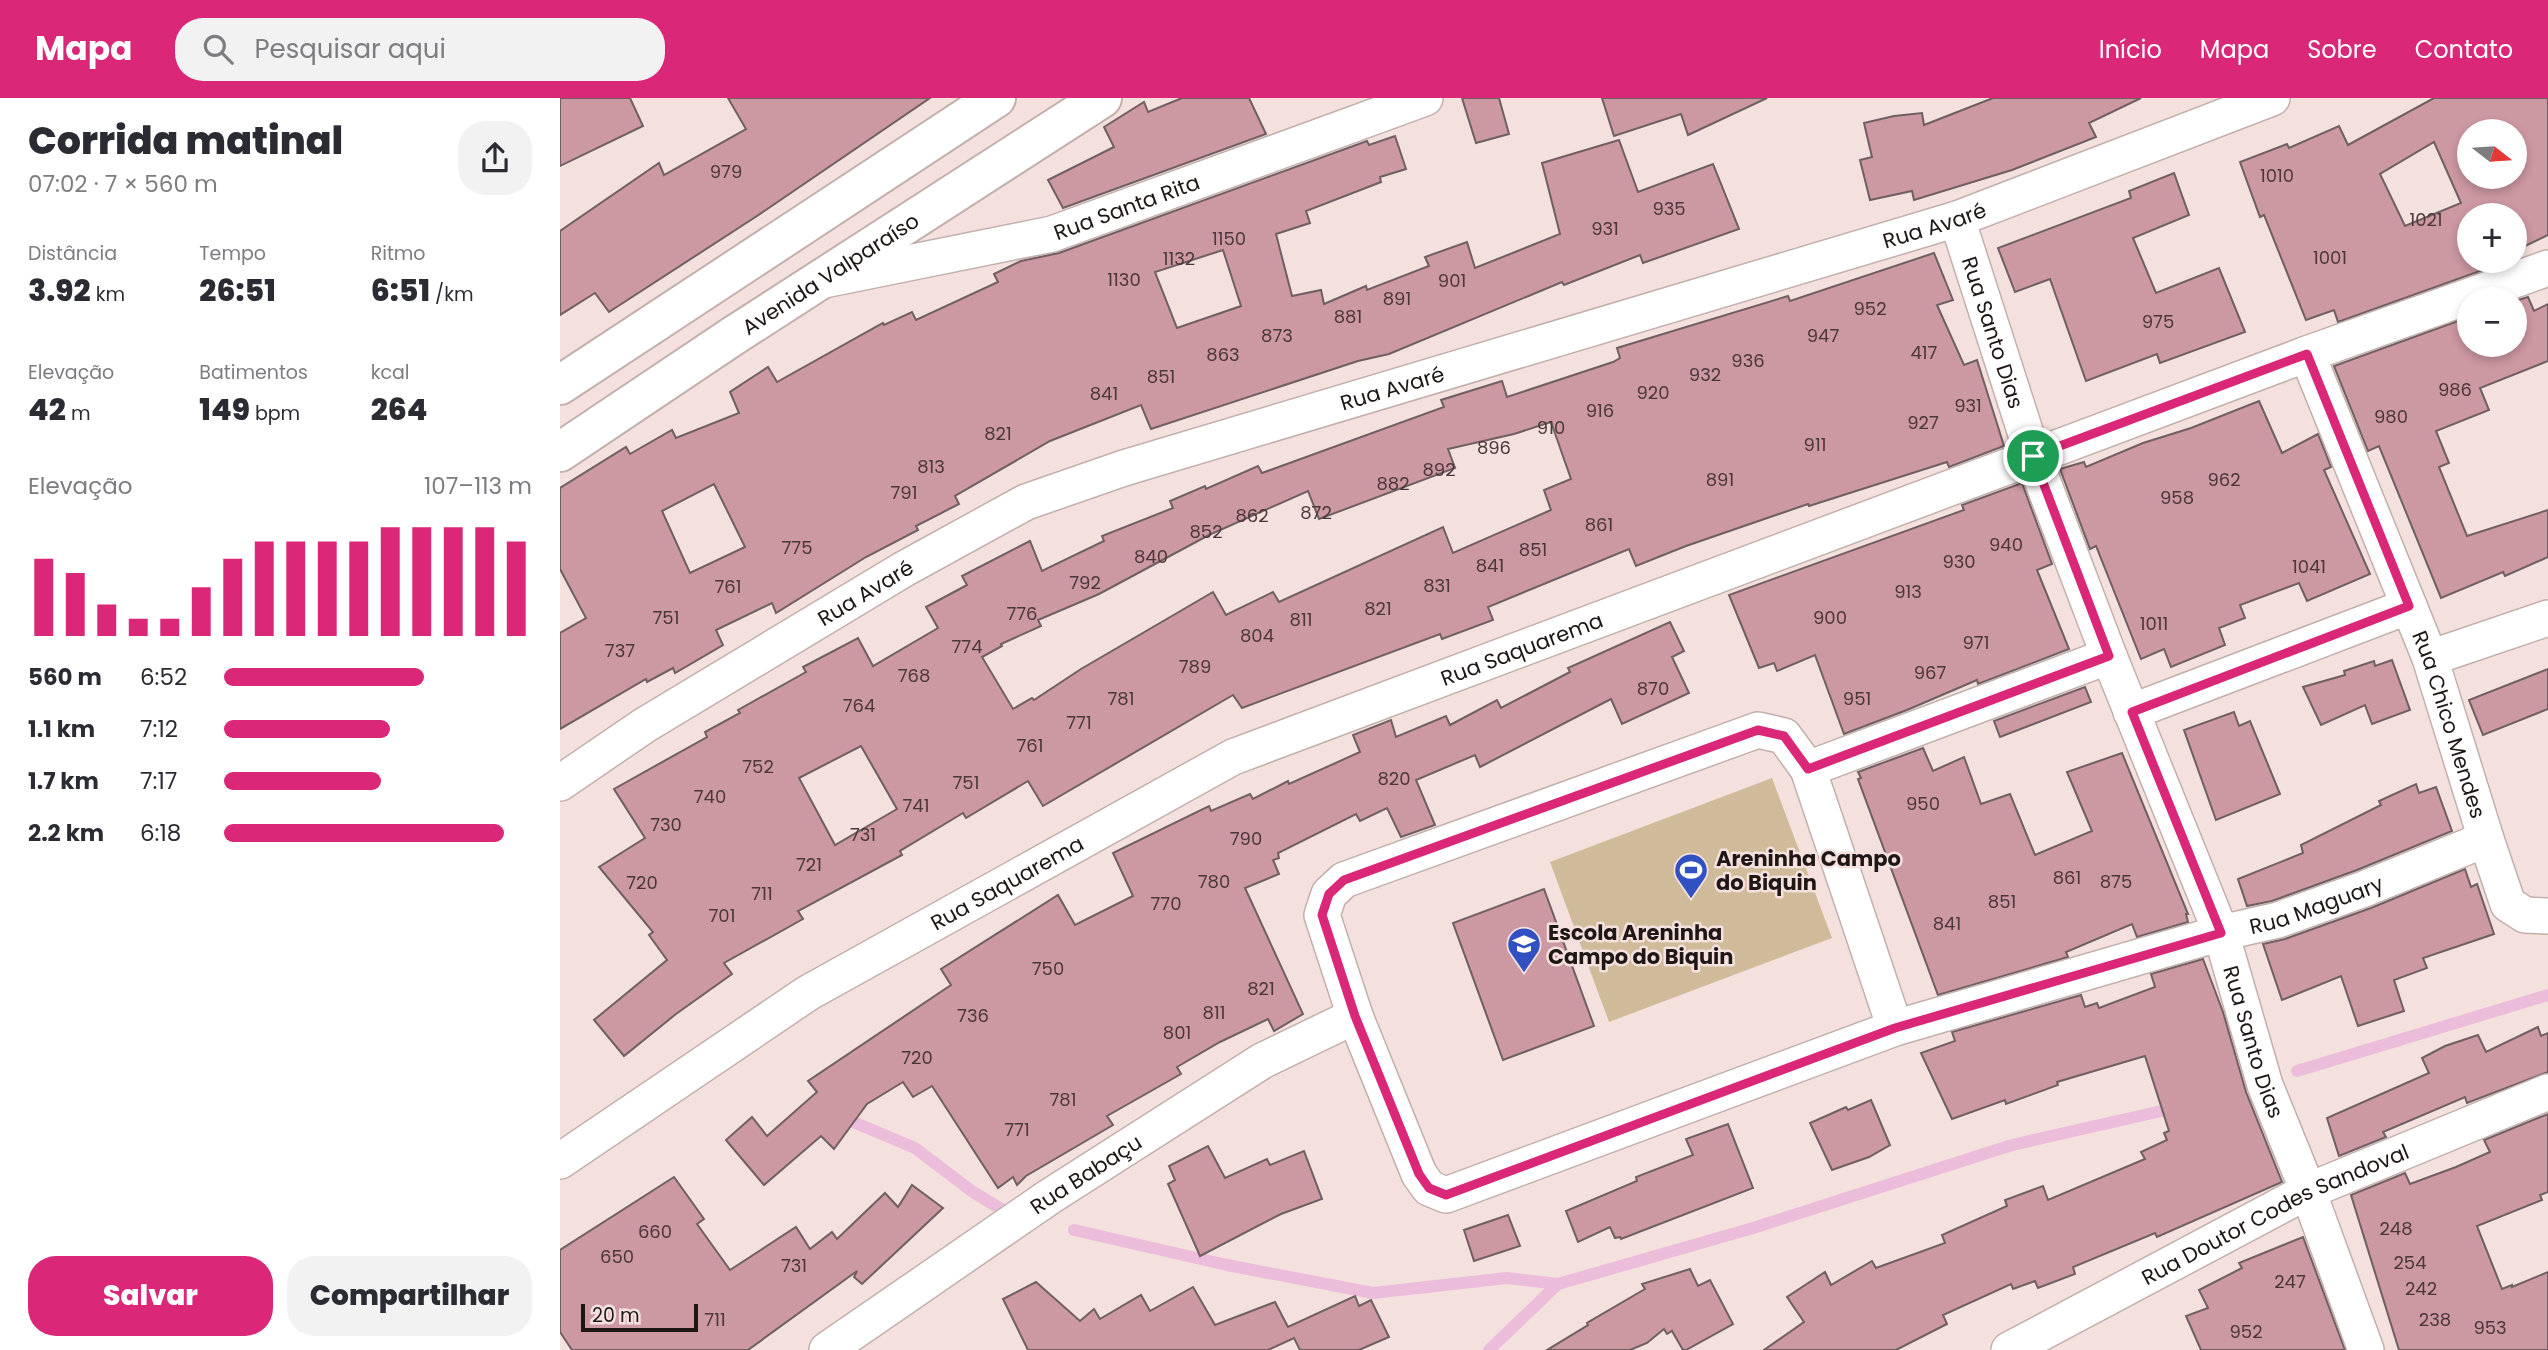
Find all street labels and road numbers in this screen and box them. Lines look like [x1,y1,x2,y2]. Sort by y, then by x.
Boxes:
street label: Rua Santa Rita [1050,167,1204,247]
street label: Rua Avaré [1879,195,1990,255]
street label: Avenida Valparaíso [736,205,924,341]
street label: Rua Santo Dias [1955,253,2031,412]
street label: Rua Avaré [1337,359,1448,417]
street label: Rua Avaré [812,552,918,632]
street label: Rua Saquarema [1436,605,1607,692]
street label: Rua Chico Mendes [2406,626,2493,822]
street label: Rua Saquarema [925,828,1089,937]
street label: Rua Maguary [2246,868,2388,941]
street label: Rua Santo Dias [2217,962,2291,1122]
street label: Rua Babaçu [1024,1127,1147,1221]
street label: Rua Doutor Codes Sandoval [2136,1137,2413,1292]

